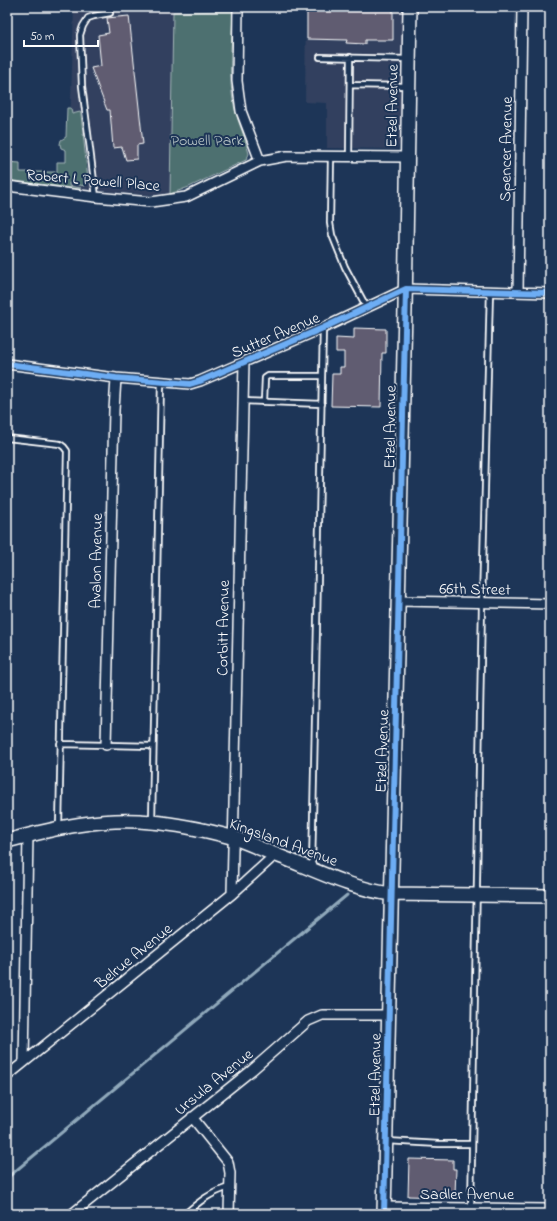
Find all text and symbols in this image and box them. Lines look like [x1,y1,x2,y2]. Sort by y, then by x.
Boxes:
scale bar [24,22,98,48]
text: 50 m [30,28,54,46]
street label: Etzel Avenue [380,63,406,148]
street label: Spencer Avenue [494,95,520,202]
park label: Powell Park [171,129,244,153]
street label: Robert L Powell Place [25,163,162,199]
street label: Sutter Avenue [228,306,325,365]
street label: Etzel Avenue [378,384,404,469]
street label: Avalon Avenue [84,512,110,609]
street label: 66th Street [439,577,511,603]
street label: Corbitt Avenue [211,579,237,676]
street label: Etzel Avenue [370,708,396,793]
street label: Kingsland Avenue [226,812,342,874]
street label: Belrue Avenue [90,917,179,996]
street label: Etzel Avenue [363,1032,389,1117]
street label: Ursula Avenue [170,1043,260,1122]
street label: Sadler Avenue [420,1183,515,1207]

